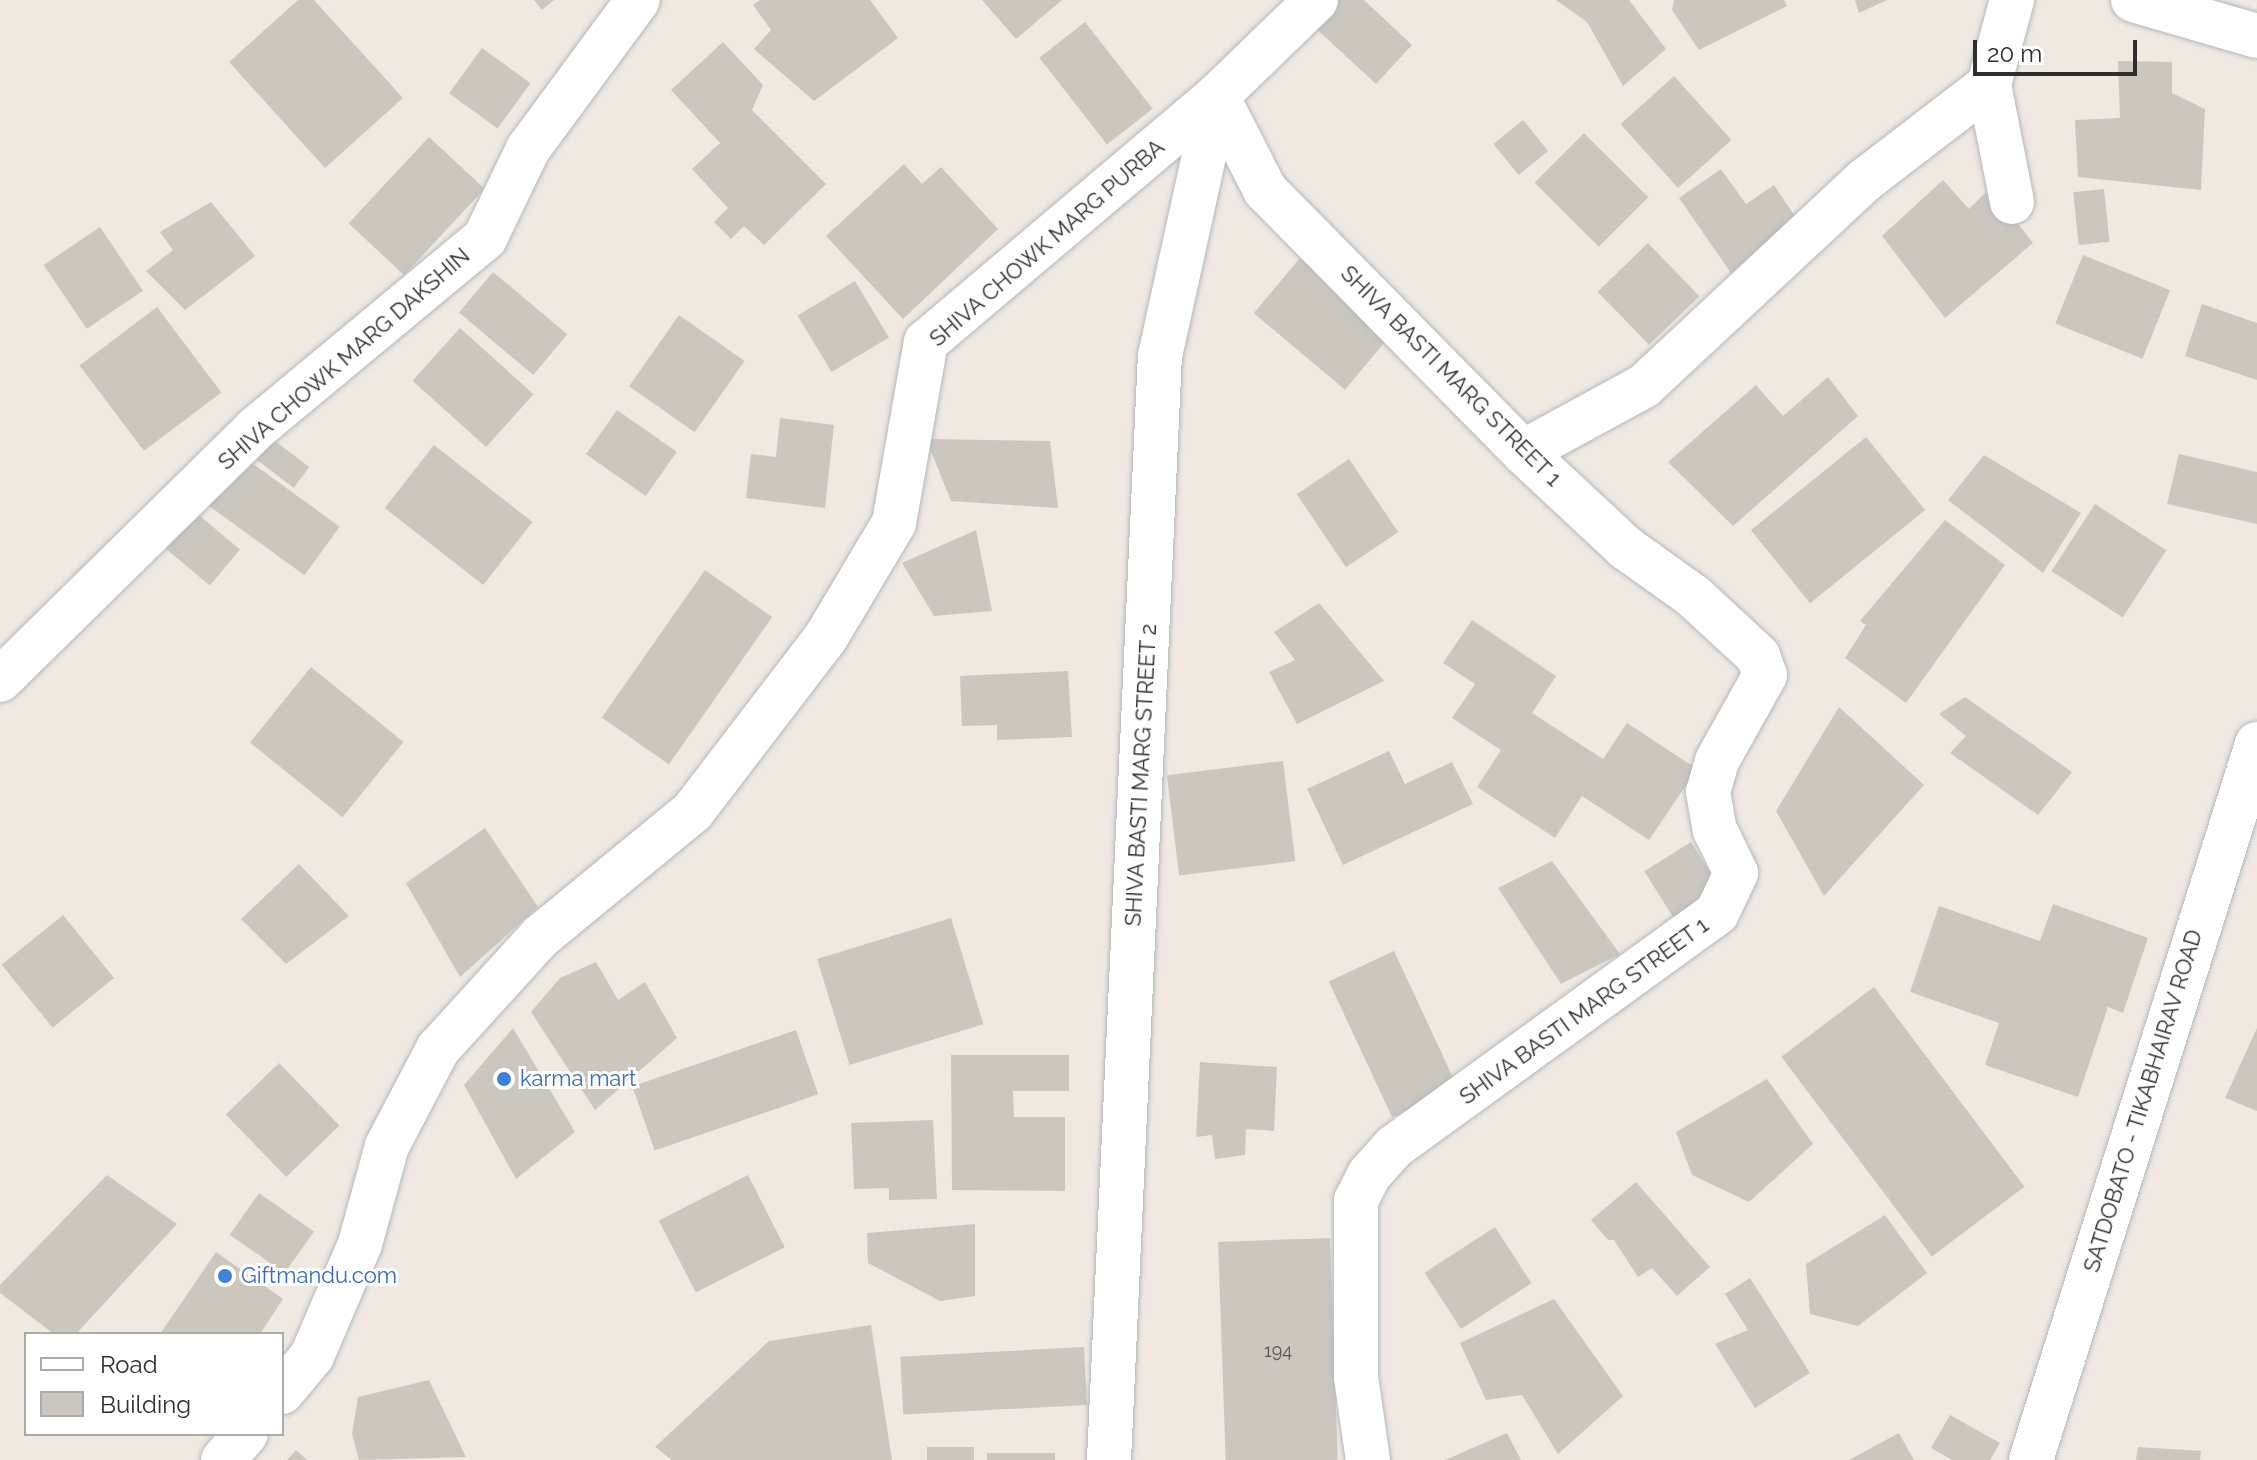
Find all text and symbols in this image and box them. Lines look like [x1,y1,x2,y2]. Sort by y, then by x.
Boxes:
scale bar [1977,24,2141,74]
text: 20 m [1987,39,2042,68]
street label: SHIVA CHOWK MARG PURBA [924,134,1170,352]
street label: SHIVA CHOWK MARG DAKSHIN [213,242,475,476]
street label: SHIVA BASTI MARG STREET 1 [1335,260,1567,492]
street label: SHIVA BASTI MARG STREET 2 [1120,622,1162,928]
street label: SHIVA BASTI MARG STREET 1 [1454,912,1714,1110]
street label: SATDOBATO - TIKABHAIRAV ROAD [2078,926,2208,1276]
place label: karma mart [520,1066,636,1092]
marker: karma mart [495,1070,513,1088]
place label: Giftmandu.com [241,1263,397,1289]
marker: Giftmandu.com [216,1267,234,1285]
legend [24,1332,284,1436]
house number: 194 [1264,1340,1292,1362]
text: Road [100,1350,158,1379]
text: Building [100,1390,191,1419]

